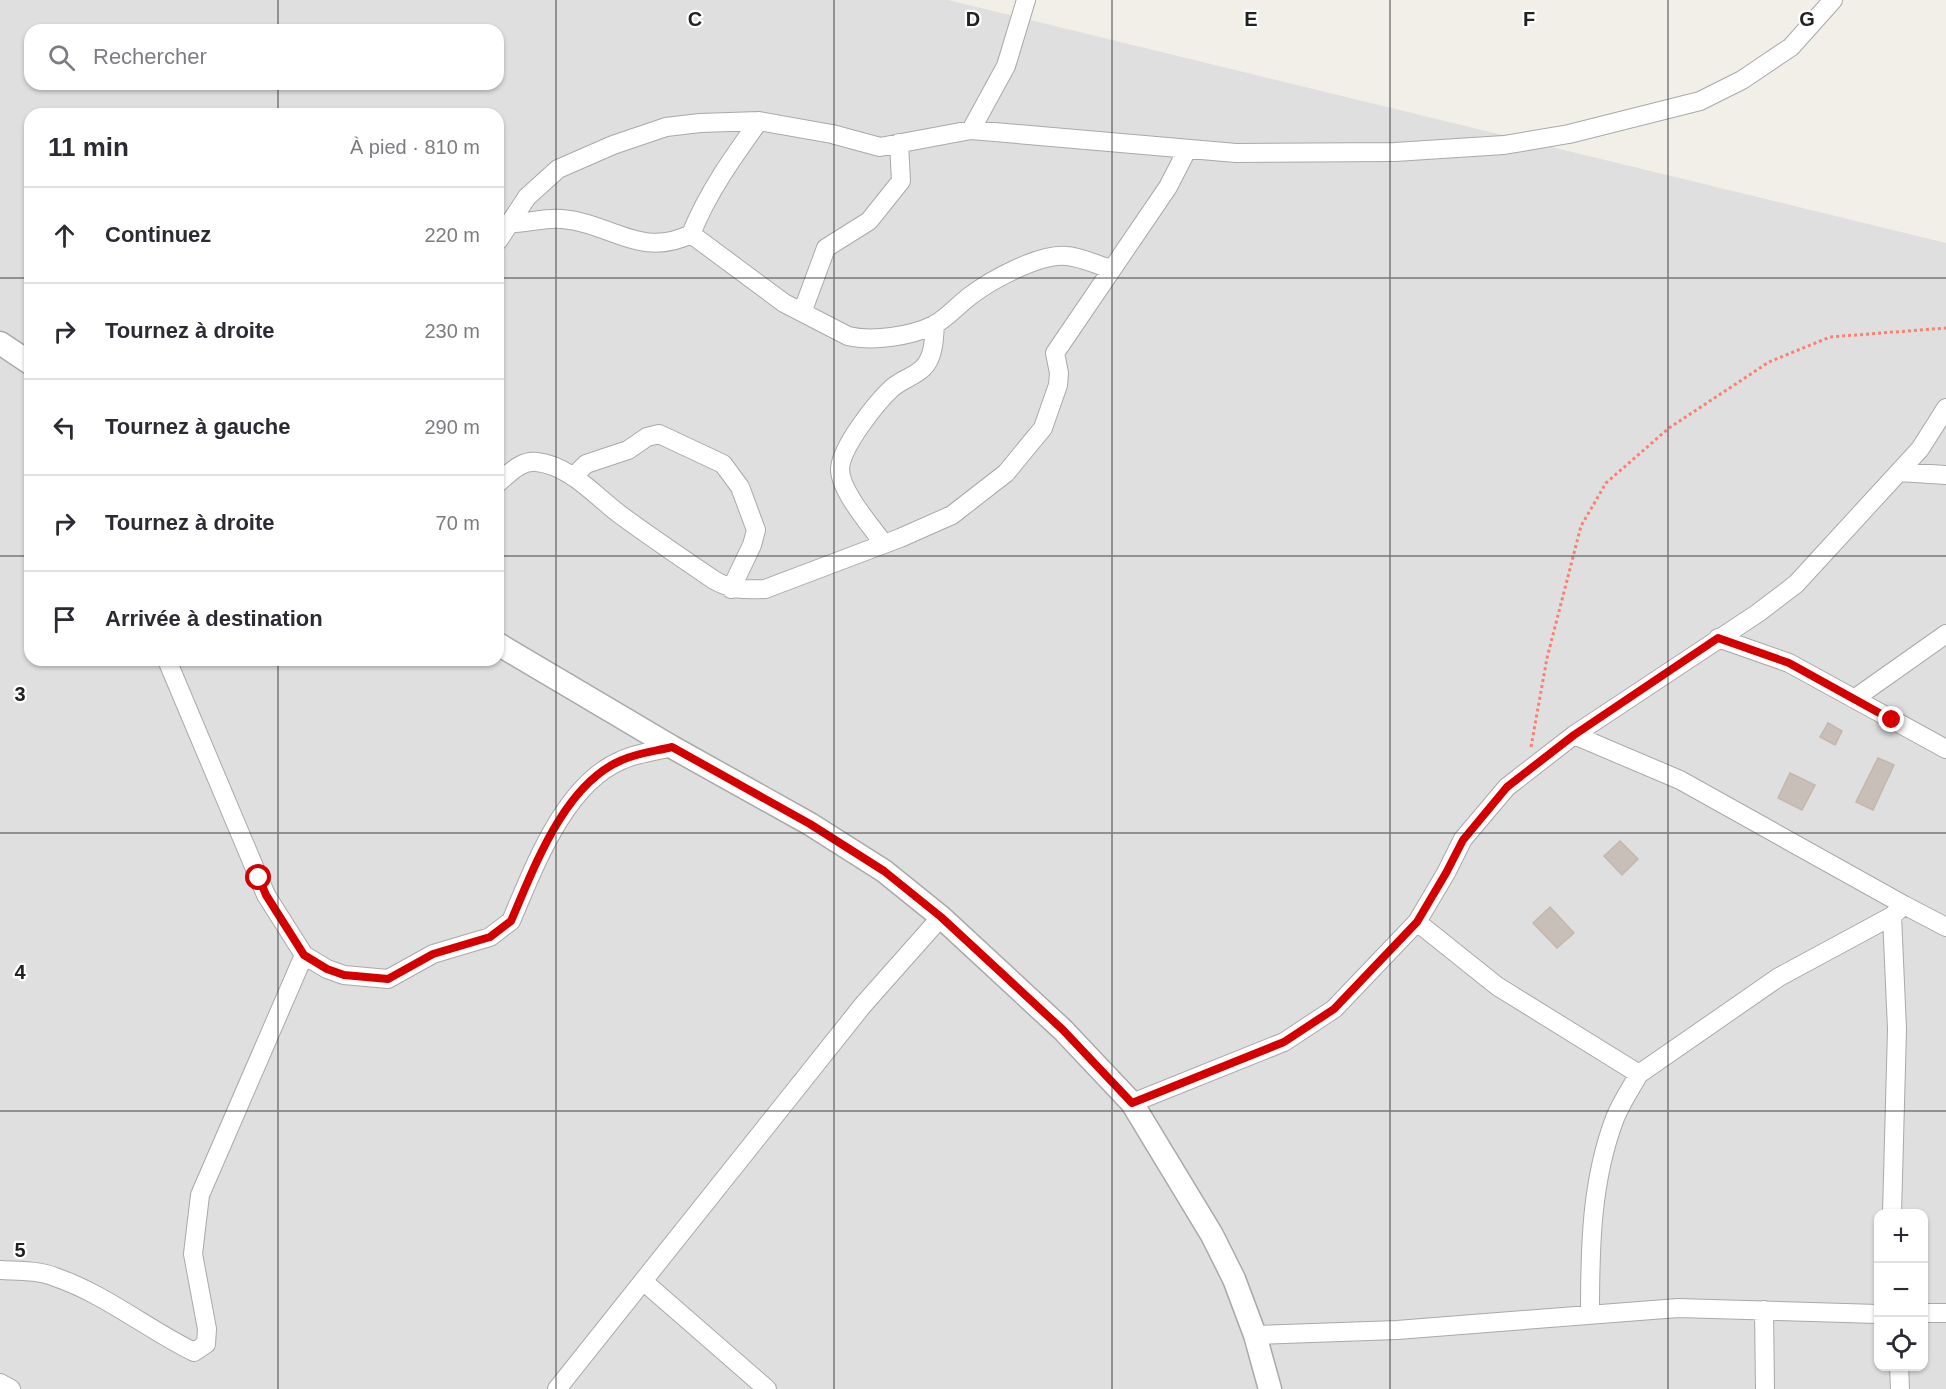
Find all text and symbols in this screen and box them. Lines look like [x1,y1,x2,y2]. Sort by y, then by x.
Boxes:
text: C [688,8,702,30]
text: D [966,8,980,30]
text: E [1244,8,1258,30]
text: F [1523,8,1535,30]
text: G [1799,8,1815,30]
search box [24,24,504,90]
icon: search [45,41,78,74]
text: Rechercher [93,44,207,69]
text: 11 min [48,132,129,162]
text: À pied · 810 m [350,136,480,158]
icon: ahead [48,219,81,252]
text: Continuez [105,222,211,247]
text: 220 m [424,224,480,246]
icon: right [48,315,81,348]
text: Tournez à droite [105,318,275,343]
text: 230 m [424,320,480,342]
icon: left [48,411,81,444]
text: Tournez à gauche [105,414,290,439]
text: 290 m [424,416,480,438]
icon: right [48,507,81,540]
text: Tournez à droite [105,510,275,535]
text: 70 m [436,512,480,534]
icon: arrive [48,603,81,636]
text: Arrivée à destination [105,606,323,631]
text: 3 [14,683,26,705]
route end [1878,706,1904,732]
route start [245,864,271,890]
text: 4 [14,961,26,983]
map controls [1874,1209,1928,1371]
button: + [1874,1209,1928,1263]
text: 5 [14,1239,26,1261]
button: − [1874,1263,1928,1317]
button: locate [1874,1317,1928,1371]

